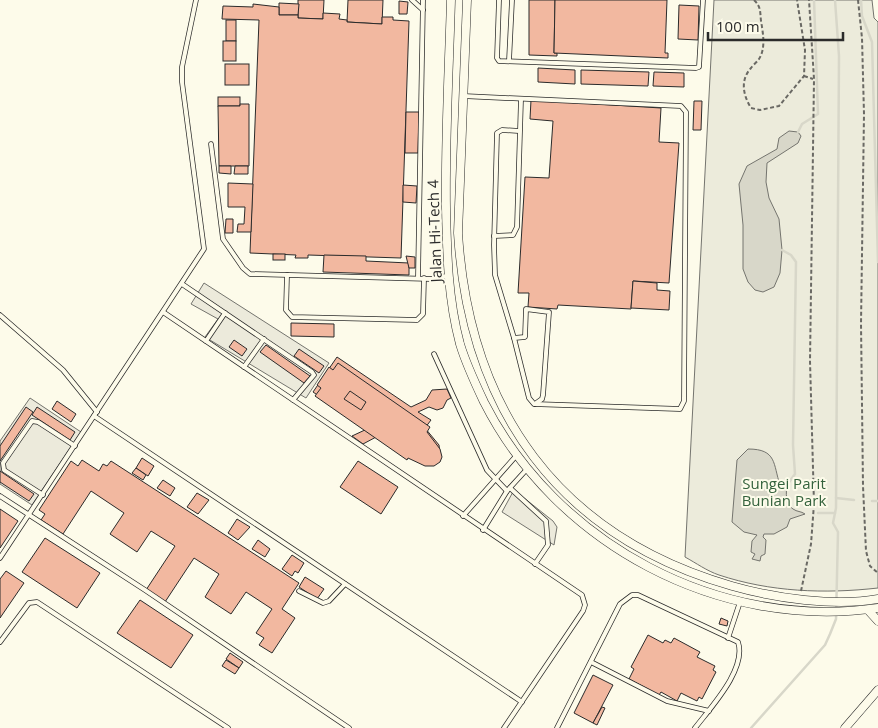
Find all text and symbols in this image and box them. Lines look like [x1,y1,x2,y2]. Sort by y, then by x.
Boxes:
scale bar [708,10,843,42]
text: 100 m [716,16,760,36]
street label: Jalan Hi-Tech 4 [422,179,446,285]
park label: Sungei Parit Bunian Park [742,473,826,510]

